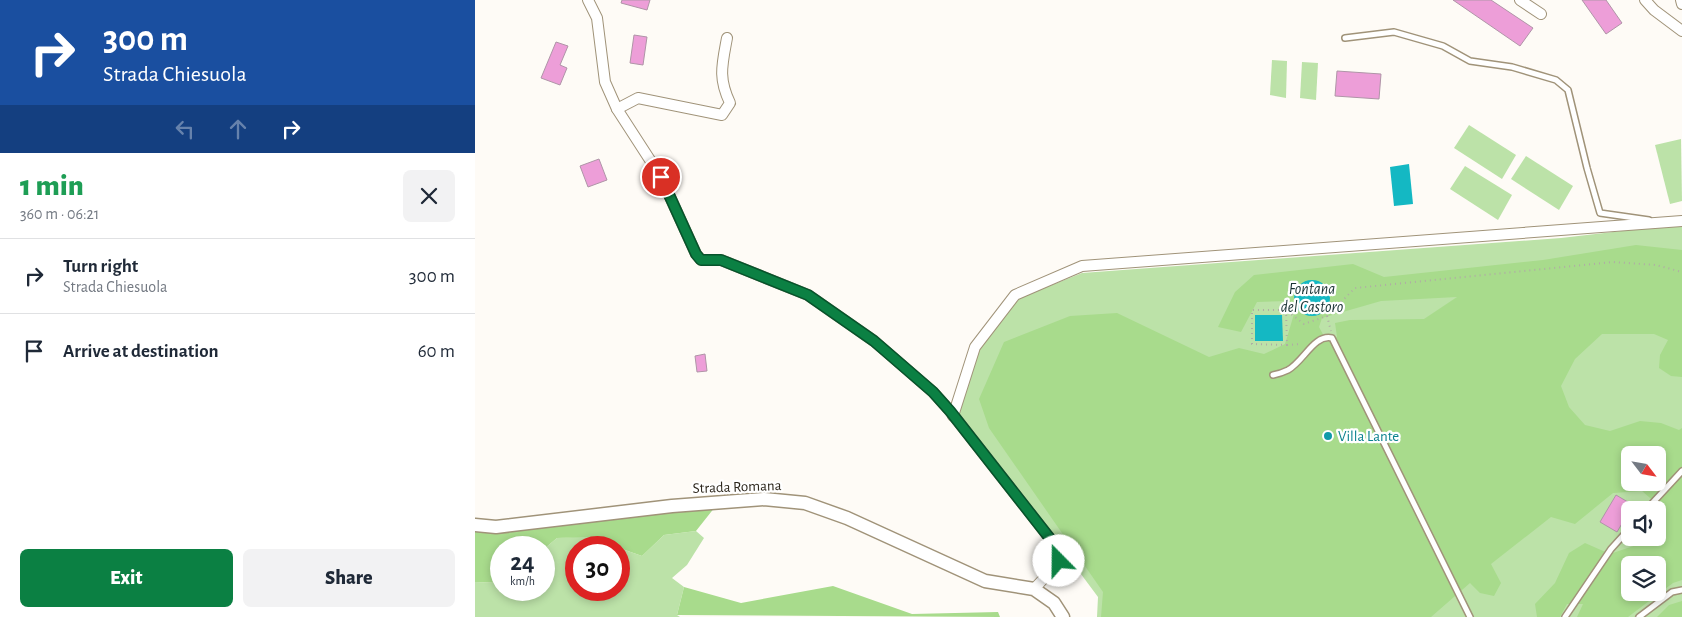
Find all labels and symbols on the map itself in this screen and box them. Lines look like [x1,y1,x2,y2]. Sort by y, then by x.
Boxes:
pin [640,156,682,198]
water label: Fontana del Castoro [1281,281,1344,315]
place label: Villa Lante [1338,429,1399,444]
marker: Villa Lante [1322,430,1334,442]
north arrow [1621,446,1666,491]
street label: Strada Romana [692,478,782,496]
position arrow [1032,534,1084,586]
speed limit sign: 30 [565,536,630,601]

